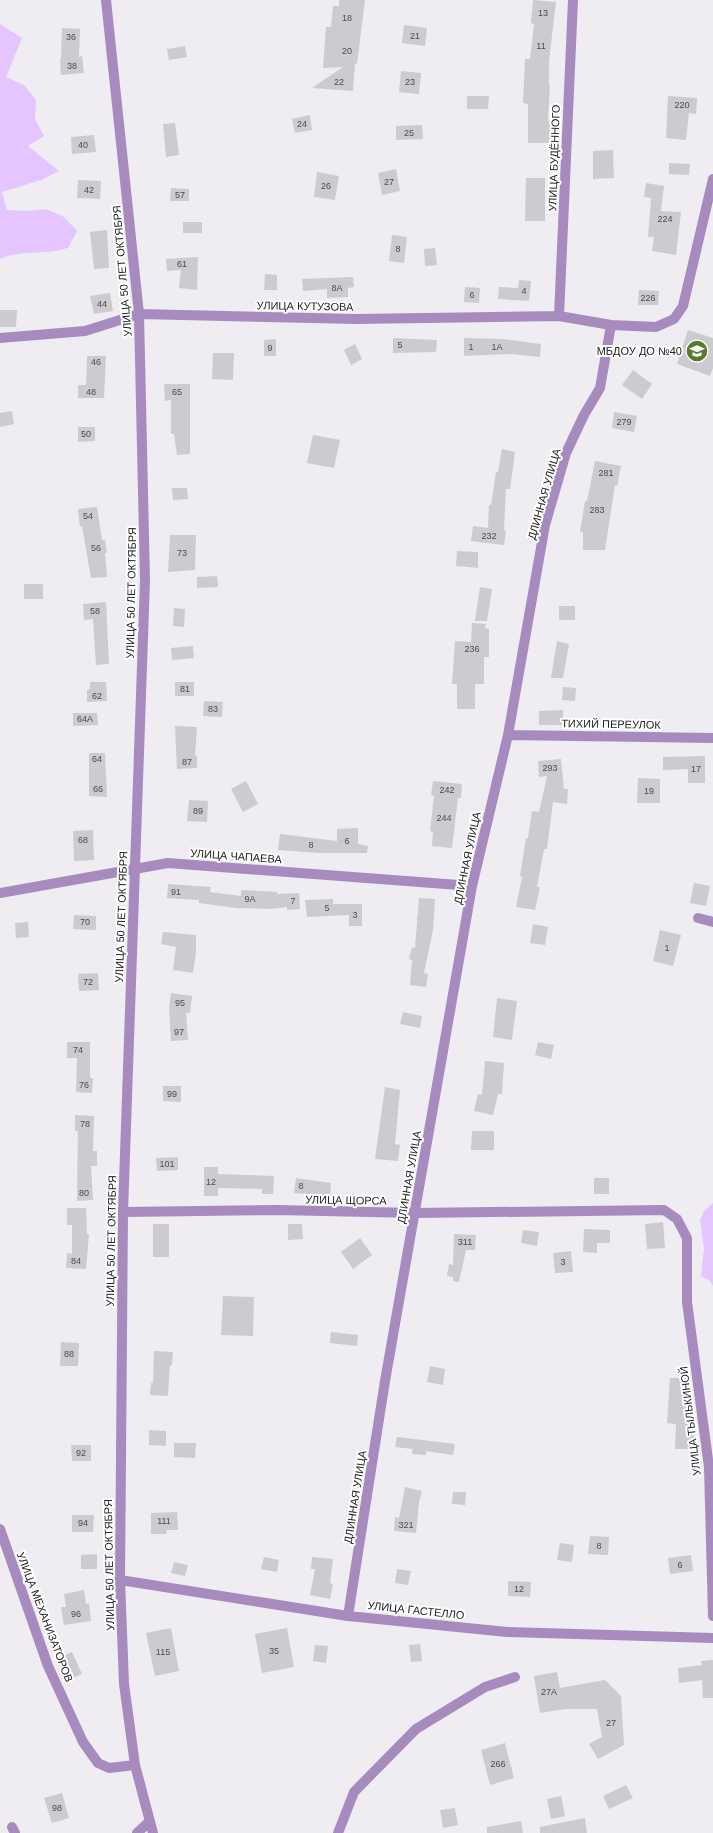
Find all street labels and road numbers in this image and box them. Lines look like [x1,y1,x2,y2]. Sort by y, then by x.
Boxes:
street label: УЛИЦА БУДЁННОГО [546,104,562,212]
street label: УЛИЦА 50 ЛЕТ ОКТЯБРЯ [110,205,134,337]
street label: УЛИЦА КУТУЗОВА [257,299,354,313]
street label: ДЛИННАЯ УЛИЦА [525,447,563,541]
street label: УЛИЦА 50 ЛЕТ ОКТЯБРЯ [124,527,138,659]
street label: ТИХИЙ ПЕРЕУЛОК [561,717,661,731]
street label: ДЛИННАЯ УЛИЦА [451,810,483,905]
street label: УЛИЦА ЧАПАЕВА [190,847,283,865]
street label: УЛИЦА 50 ЛЕТ ОКТЯБРЯ [113,851,129,983]
street label: ДЛИННАЯ УЛИЦА [395,1129,423,1224]
street label: УЛИЦА 50 ЛЕТ ОКТЯБРЯ [104,1175,118,1307]
street label: УЛИЦА ЩОРСА [305,1193,387,1207]
street label: УЛИЦА ТЫЛЬКИНОЙ [677,1366,703,1476]
street label: ДЛИННАЯ УЛИЦА [342,1449,368,1544]
street label: УЛИЦА 50 ЛЕТ ОКТЯБРЯ [102,1499,116,1631]
street label: УЛИЦА МЕХАНИЗАТОРОВ [15,1550,75,1684]
street label: УЛИЦА ГАСТЕЛЛО [367,1599,465,1621]

